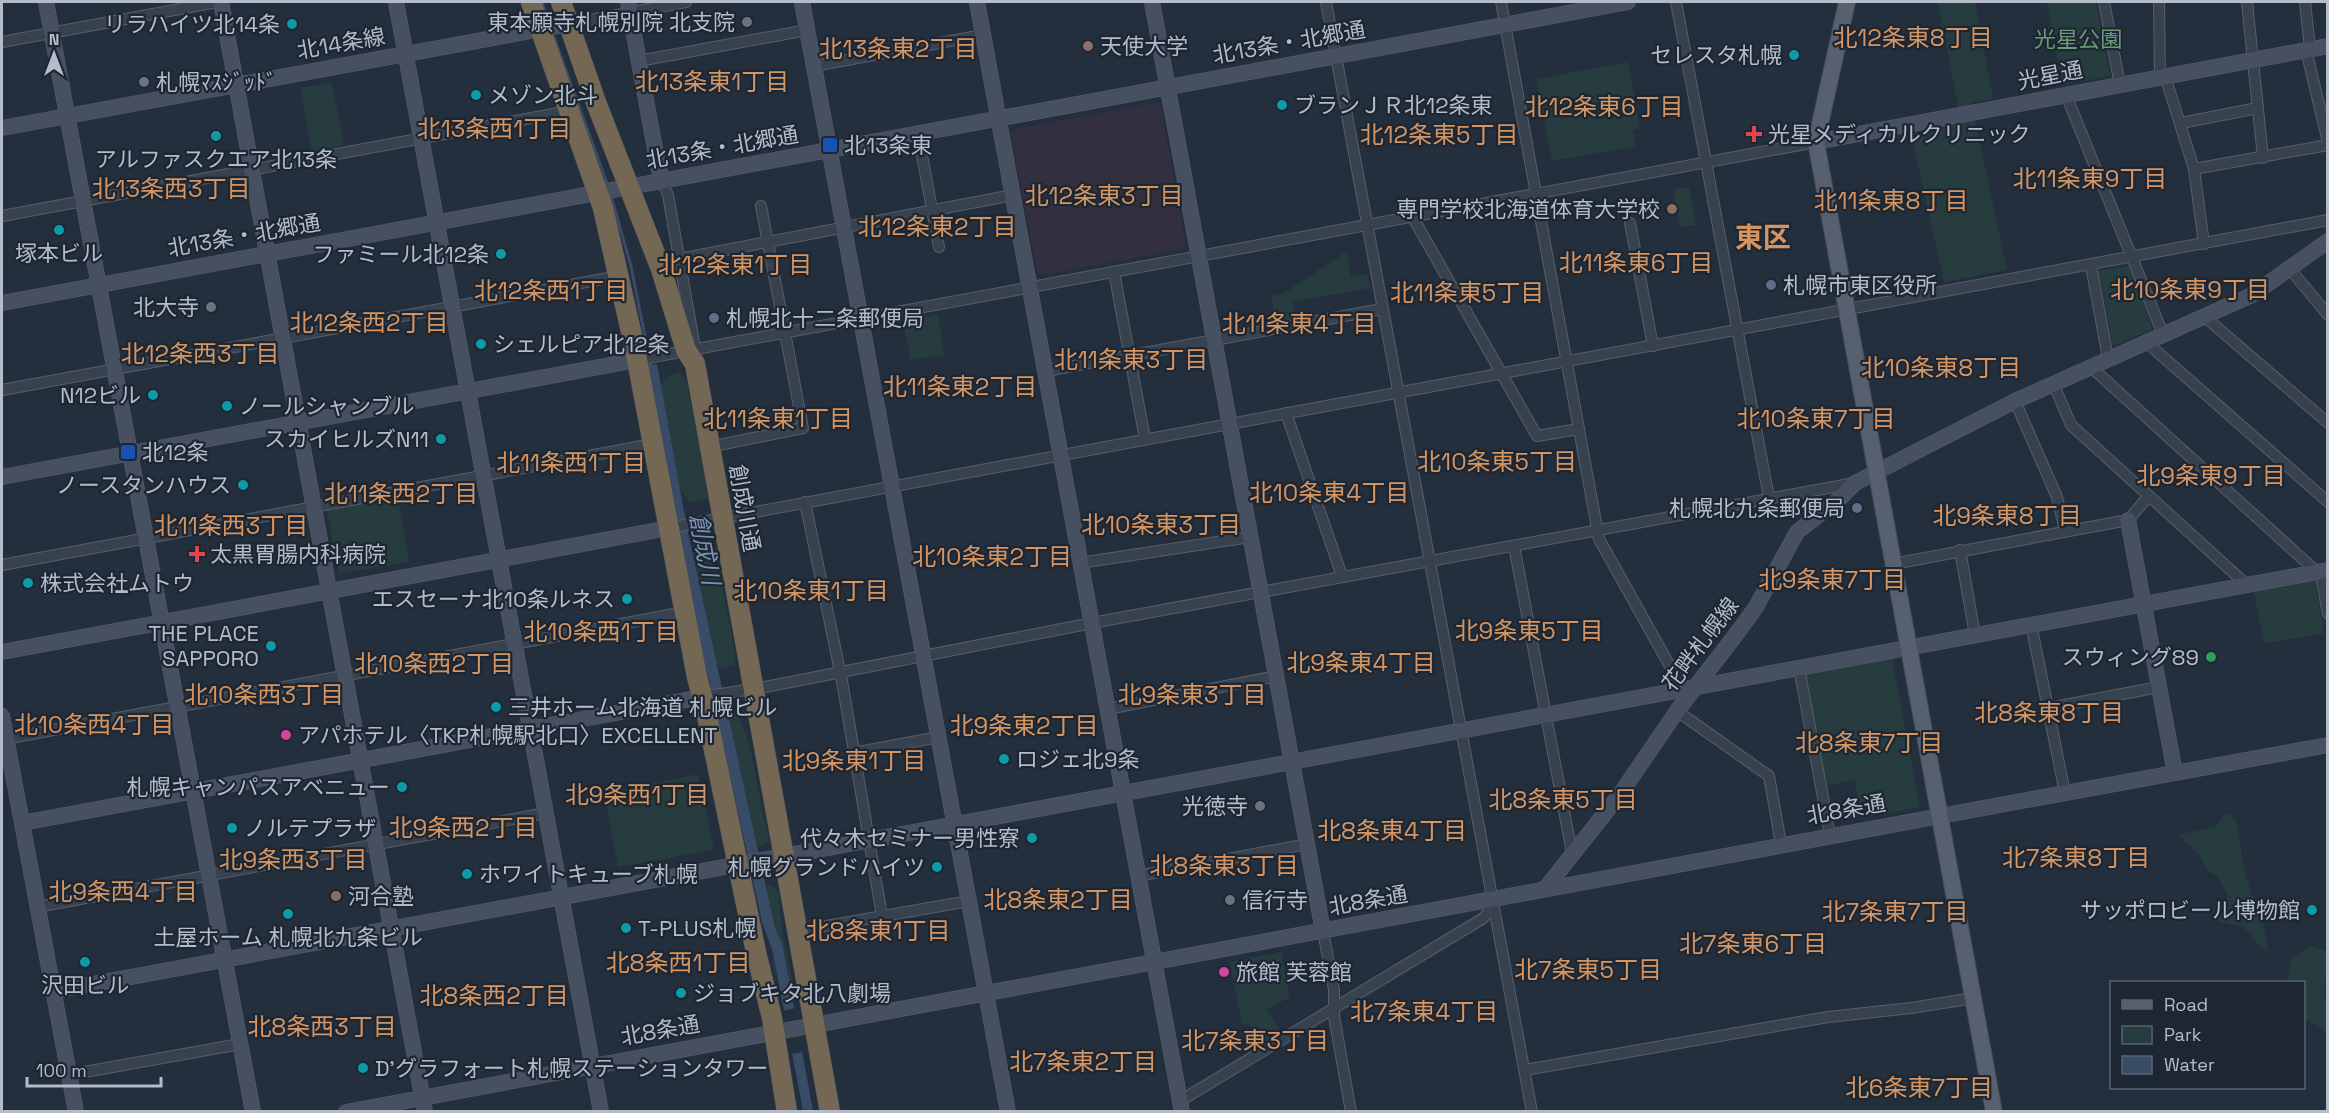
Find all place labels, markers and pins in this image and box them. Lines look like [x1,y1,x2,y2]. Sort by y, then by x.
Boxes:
place label: 東本願寺札幌別院 北支院 [487,8,735,36]
place label: リラハイツ北14条 [104,10,280,38]
marker: 東本願寺札幌別院 北支院 [740,15,754,29]
marker: リラハイツ北14条 [285,17,299,31]
place label: 天使大学 [1100,32,1188,60]
marker: 天使大学 [1081,39,1095,53]
place label: セレスタ札幌 [1650,41,1782,69]
marker: セレスタ札幌 [1787,48,1801,62]
place label: 札幌ﾏｽｼﾞｯﾄﾞ [156,68,277,96]
marker: 札幌ﾏｽｼﾞｯﾄﾞ [137,75,151,89]
place label: メゾン北斗 [488,81,598,109]
marker: メゾン北斗 [469,88,483,102]
place label: ブランＪＲ北12条東 [1294,91,1492,119]
marker: ブランＪＲ北12条東 [1275,98,1289,112]
place label: 光星メディカルクリニック [1768,120,2030,148]
marker: 光星メディカルクリニック [1745,125,1763,143]
marker: アルファスクエア北13条 [209,129,223,143]
place label: 北13条東 [844,131,932,159]
marker: 北13条東 [821,136,839,154]
place label: アルファスクエア北13条 [95,145,337,173]
place label: 専門学校北海道体育大学校 [1396,195,1660,223]
marker: 専門学校北海道体育大学校 [1665,202,1679,216]
marker: 塚本ビル [52,223,66,237]
place label: 塚本ビル [15,239,103,267]
place label: ファミール北12条 [313,240,489,268]
marker: ファミール北12条 [494,247,508,261]
place label: 札幌市東区役所 [1783,271,1937,299]
marker: 札幌市東区役所 [1764,278,1778,292]
place label: 北大寺 [133,293,199,321]
marker: 北大寺 [204,300,218,314]
place label: 札幌北十二条郵便局 [726,304,924,332]
marker: 札幌北十二条郵便局 [707,311,721,325]
place label: シェルピア北12条 [493,330,669,358]
marker: シェルピア北12条 [474,337,488,351]
place label: N12ビル [60,381,141,409]
marker: N12ビル [146,388,160,402]
place label: ノールシャンブル [239,392,414,420]
marker: ノールシャンブル [220,399,234,413]
place label: スカイヒルズN11 [264,425,429,453]
marker: スカイヒルズN11 [434,432,448,446]
place label: 北12条 [142,438,208,466]
marker: 北12条 [119,443,137,461]
place label: ノースタンハウス [56,471,231,499]
marker: ノースタンハウス [236,478,250,492]
place label: 札幌北九条郵便局 [1669,494,1845,522]
marker: 札幌北九条郵便局 [1850,501,1864,515]
place label: 太黒胃腸内科病院 [210,540,386,568]
marker: 太黒胃腸内科病院 [188,545,206,563]
place label: 株式会社ムトウ [40,569,194,597]
marker: 株式会社ムトウ [21,576,35,590]
place label: エスセーナ北10条ルネス [372,585,615,613]
marker: エスセーナ北10条ルネス [620,592,634,606]
place label: THE PLACE SAPPORO [148,619,259,672]
marker: THE PLACE SAPPORO [264,639,278,653]
place label: スウィング89 [2062,643,2199,671]
marker: スウィング89 [2204,650,2218,664]
place label: 三井ホーム北海道 札幌ビル [508,693,777,721]
marker: 三井ホーム北海道 札幌ビル [489,700,503,714]
place label: アパホテル〈TKP札幌駅北口〉EXCELLENT [298,721,718,749]
marker: アパホテル〈TKP札幌駅北口〉EXCELLENT [279,728,293,742]
place label: ロジェ北9条 [1016,745,1139,773]
marker: ロジェ北9条 [997,752,1011,766]
place label: 札幌キャンパスアベニュー [126,773,390,801]
marker: 札幌キャンパスアベニュー [395,780,409,794]
place label: 光徳寺 [1182,792,1248,820]
marker: 光徳寺 [1253,799,1267,813]
place label: ノルテプラザ [244,814,376,842]
marker: ノルテプラザ [225,821,239,835]
place label: 代々木セミナー男性寮 [800,824,1020,852]
marker: 代々木セミナー男性寮 [1025,831,1039,845]
place label: 札幌グランドハイツ [727,853,925,881]
place label: ホワイトキューブ札幌 [479,860,698,888]
marker: 札幌グランドハイツ [930,860,944,874]
marker: ホワイトキューブ札幌 [460,867,474,881]
place label: 河合塾 [348,882,414,910]
place label: 信行寺 [1242,886,1308,914]
marker: 河合塾 [329,889,343,903]
marker: 信行寺 [1223,893,1237,907]
place label: サッポロビール博物館 [2080,896,2300,924]
marker: サッポロビール博物館 [2305,903,2319,917]
marker: 土屋ホーム 札幌北九条ビル [281,907,295,921]
place label: T-PLUS札幌 [638,914,756,942]
marker: T-PLUS札幌 [619,921,633,935]
place label: 土屋ホーム 札幌北九条ビル [154,923,423,951]
marker: 沢田ビル [78,955,92,969]
place label: 旅館 芙蓉館 [1236,958,1352,986]
marker: 旅館 芙蓉館 [1217,965,1231,979]
place label: 沢田ビル [41,971,129,999]
place label: ジョブキタ北八劇場 [693,979,891,1007]
marker: ジョブキタ北八劇場 [674,986,688,1000]
place label: D'グラフォート札幌ステーションタワー [375,1054,768,1082]
marker: D'グラフォート札幌ステーションタワー [356,1061,370,1075]

